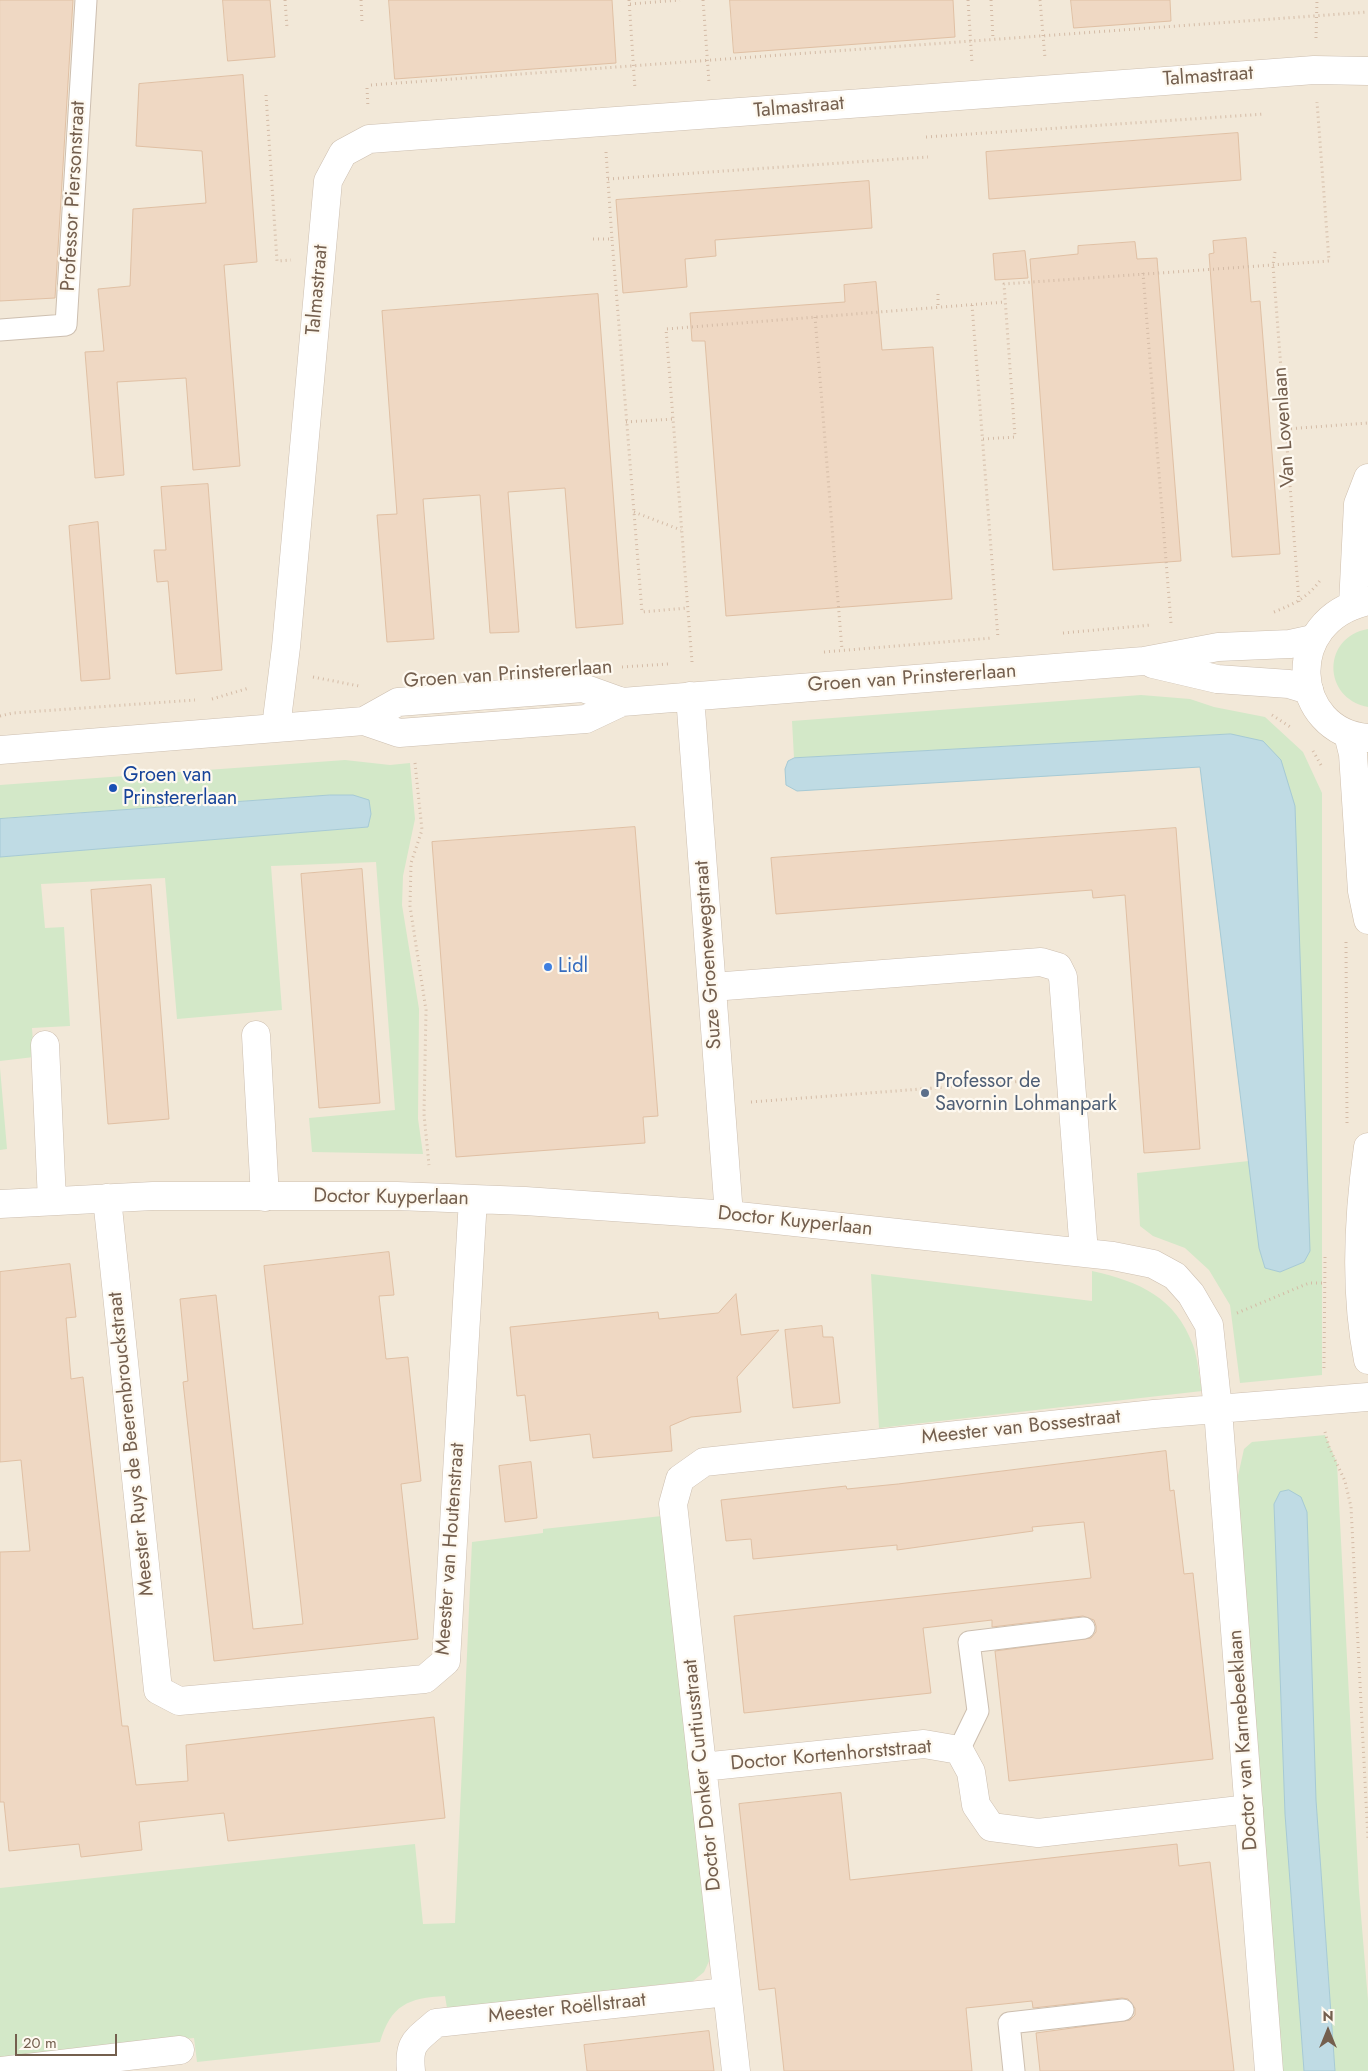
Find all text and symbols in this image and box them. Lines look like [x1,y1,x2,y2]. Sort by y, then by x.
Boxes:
street label: Talmastraat [1162,62,1254,92]
street label: Talmastraat [753,92,845,124]
street label: Professor Piersonstraat [57,100,91,292]
street label: Talmastraat [302,244,334,336]
street label: Van Lovenlaan [1269,366,1301,488]
street label: Groen van Prinstererlaan [403,656,613,694]
street label: Groen van Prinstererlaan [807,660,1017,698]
place label: Groen van Prinstererlaan [123,764,237,811]
marker: Groen van Prinstererlaan [107,782,119,794]
street label: Suze Groenewegstraat [690,860,728,1050]
place label: Lidl [558,955,588,979]
marker: Lidl [542,961,554,973]
place label: Professor de Savornin Lohmanpark [935,1070,1117,1117]
marker: Professor de Savornin Lohmanpark [919,1087,931,1099]
street label: Doctor Kuyperlaan [313,1185,469,1211]
street label: Doctor Kuyperlaan [716,1202,874,1242]
street label: Meester Ruys de Beerenbrouckstraat [104,1291,160,1597]
street label: Meester van Bossestraat [920,1406,1122,1450]
street label: Meester van Houtenstraat [432,1442,470,1656]
street label: Doctor van Karnebeeklaan [1224,1629,1264,1851]
street label: Doctor Donker Curtiusstraat [679,1658,727,1892]
street label: Doctor Kortenhorststraat [730,1735,932,1777]
street label: Meester Roëllstraat [487,1989,647,2029]
north arrow [1303,2006,1353,2056]
text: N [1322,2006,1334,2026]
scale bar [18,2024,120,2056]
text: 20 m [23,2032,57,2054]

